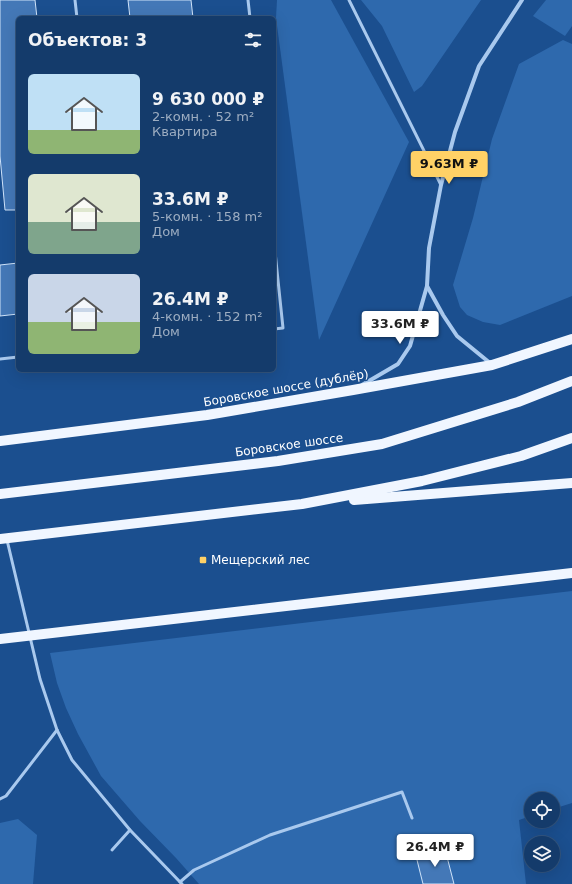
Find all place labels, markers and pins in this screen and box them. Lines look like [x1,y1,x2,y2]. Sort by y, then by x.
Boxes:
pin: 9.63M ₽ [412,151,486,185]
pin: 33.6M ₽ [363,311,437,345]
place label: Мещерский лес [211,553,310,567]
marker: Мещерский лес [198,555,208,565]
pin: 26.4M ₽ [398,834,472,868]

